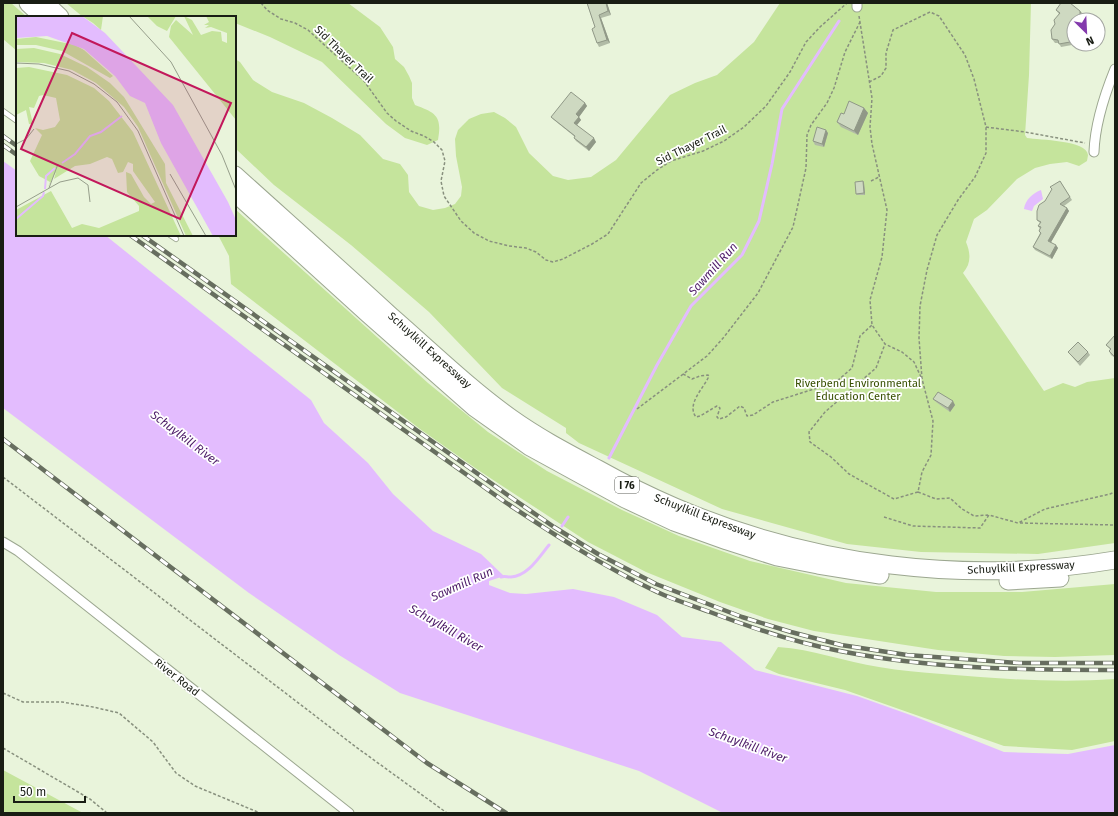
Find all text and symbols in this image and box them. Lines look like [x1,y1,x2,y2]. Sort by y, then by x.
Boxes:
north arrow [1066,12,1106,52]
inset map [16,16,236,236]
street label: Sid Thayer Trail [312,23,376,86]
text: N [1084,33,1096,48]
street label: Sid Thayer Trail [654,123,728,168]
water label: Sawmill Run [685,240,740,299]
street label: Schuylkill Expressway [385,310,474,392]
park label: Riverbend Environmental Education Center [795,377,921,403]
water label: Schuylkill River [147,407,222,469]
road number: I 76 [615,477,639,493]
street label: Schuylkill Expressway [652,491,758,542]
street label: Schuylkill Expressway [967,558,1076,577]
water label: Sawmill Run [428,564,495,604]
water label: Schuylkill River [406,601,486,655]
street label: River Road [152,656,202,699]
water label: Schuylkill River [706,724,789,766]
scale bar [14,778,85,804]
text: 50 m [20,785,46,799]

